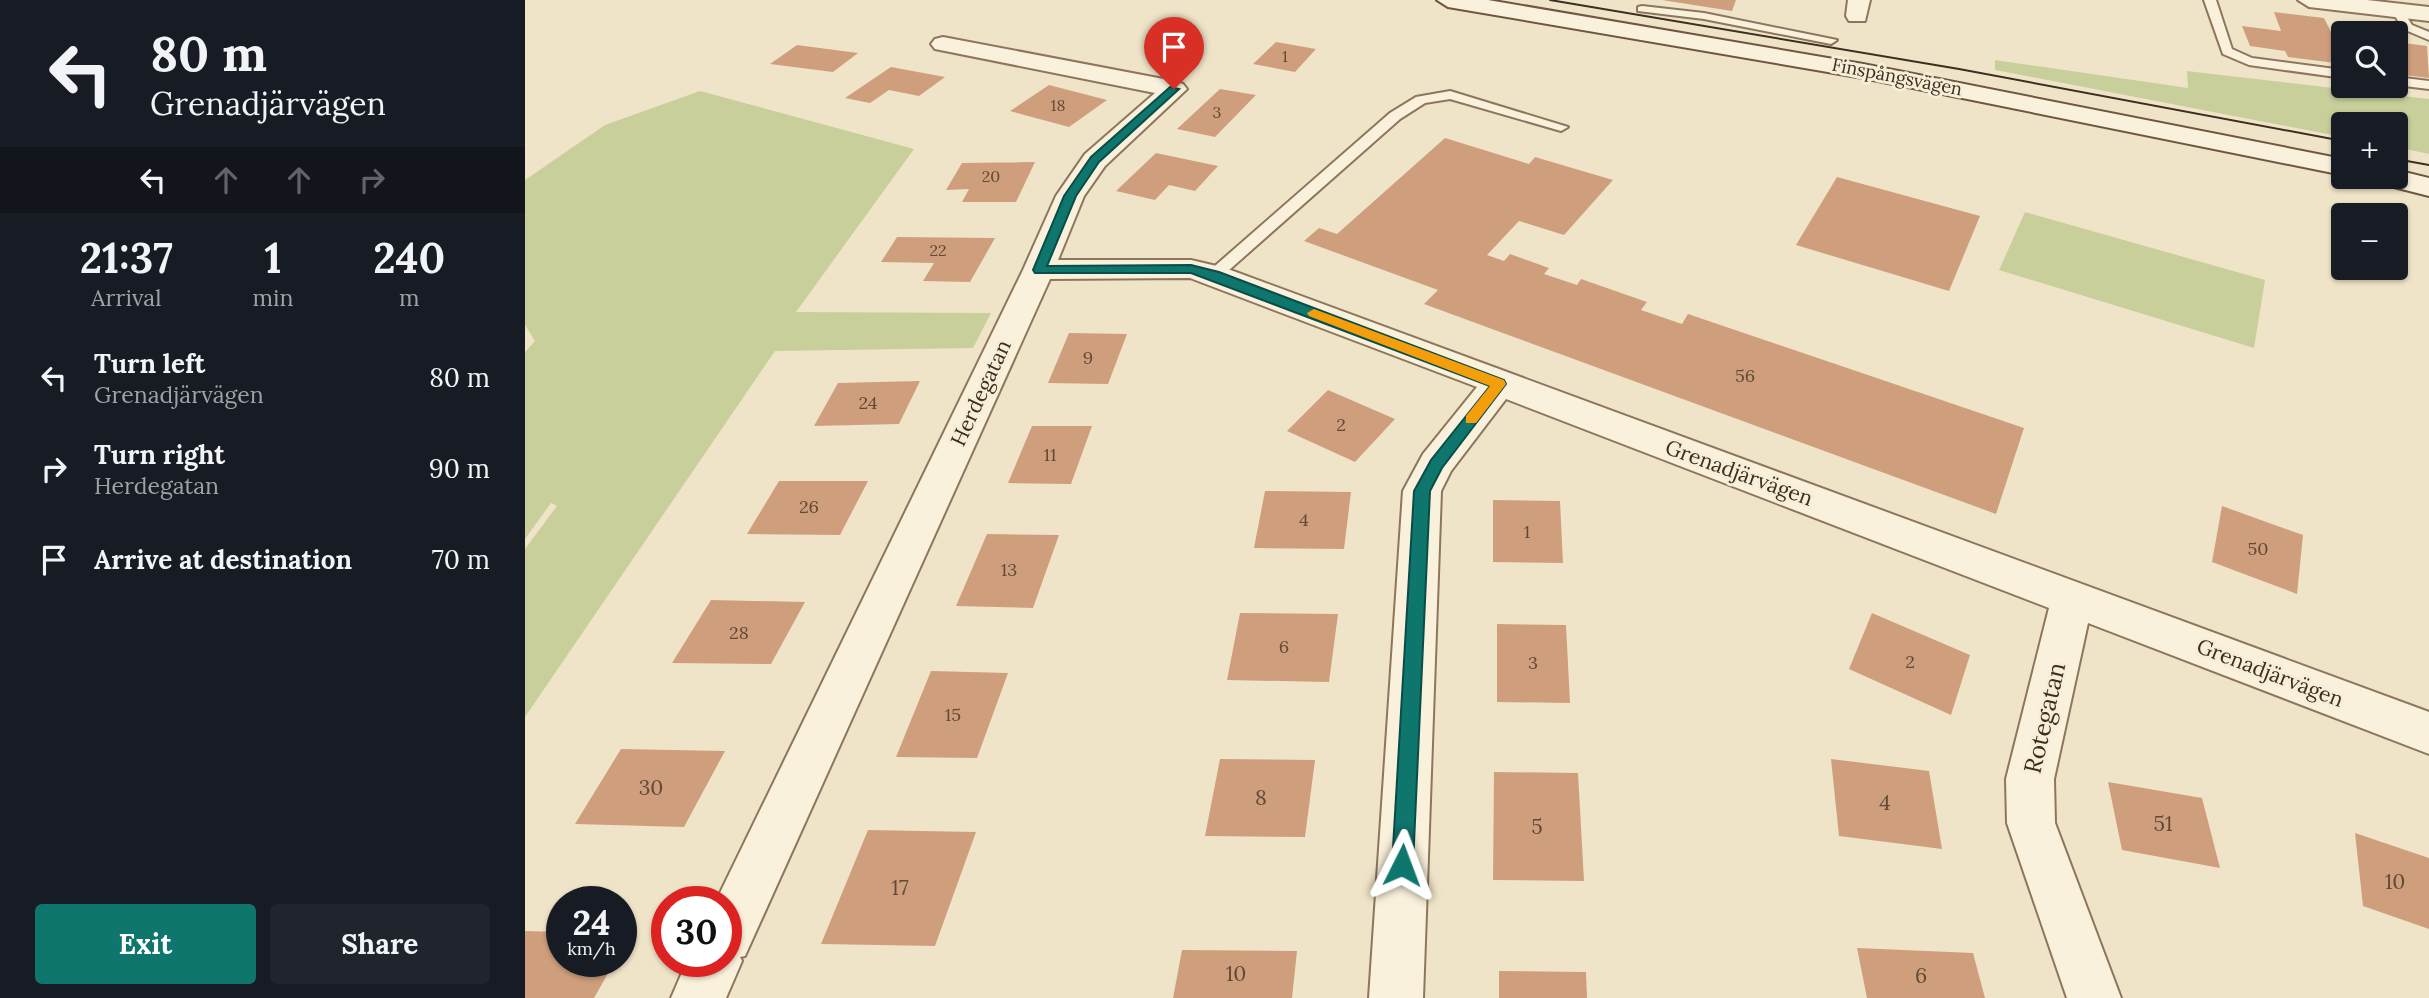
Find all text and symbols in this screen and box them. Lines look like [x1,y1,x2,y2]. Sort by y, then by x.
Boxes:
pin [1144,17,1204,89]
map controls [2331,21,2408,280]
button: search [2331,21,2408,98]
text: 80 m [150,22,267,84]
icon: left [35,28,126,119]
icon: arrive [1155,28,1193,66]
house number: 1 [1282,46,1288,66]
street label: Finspångsvägen [1830,53,1964,100]
text: Grenadjärvägen [150,83,386,124]
house number: 18 [1051,95,1065,115]
house number: 3 [1213,102,1222,122]
button: + [2331,112,2408,189]
icon: left [134,161,172,199]
icon: ahead [207,161,245,199]
icon: ahead [280,161,318,199]
icon: right [353,161,391,199]
house number: 20 [982,166,1000,186]
button: − [2331,203,2408,280]
text: 21:37 [80,231,173,285]
text: 1 [265,231,282,285]
text: 240 [373,231,445,285]
house number: 22 [929,240,947,260]
text: Arrival [91,283,161,312]
text: min [253,283,294,312]
text: m [399,283,420,312]
street label: Herdegatan [944,335,1017,450]
house number: 9 [1083,346,1093,369]
text: Turn left [94,347,205,380]
icon: left [35,359,73,397]
text: 80 m [429,361,490,394]
house number: 56 [1735,364,1755,387]
text: Grenadjärvägen [94,380,264,409]
house number: 24 [858,391,878,414]
house number: 2 [1336,413,1346,436]
street label: Grenadjärvägen [1662,433,1817,512]
text: Turn right [94,438,225,471]
house number: 11 [1043,443,1057,466]
icon: right [35,450,73,488]
text: 90 m [429,452,490,485]
text: Herdegatan [94,471,219,500]
house number: 26 [799,495,819,518]
house number: 4 [1299,508,1309,531]
house number: 1 [1524,520,1530,543]
house number: 50 [2248,537,2269,560]
icon: arrive [35,541,73,579]
text: Arrive at destination [94,543,352,576]
text: 70 m [432,543,490,576]
house number: 13 [1001,558,1017,581]
house number: 28 [729,621,749,644]
street label: Grenadjärvägen [2193,632,2348,713]
house number: 6 [1279,635,1289,658]
house number: 2 [1905,650,1915,673]
house number: 3 [1528,651,1538,674]
street label: Rotegatan [2017,659,2072,776]
house number: 15 [945,703,961,726]
house number: 30 [639,774,663,801]
house number: 8 [1255,784,1267,811]
house number: 4 [1879,789,1891,816]
house number: 51 [2153,810,2173,837]
house number: 5 [1531,813,1543,840]
position arrow [1365,828,1439,902]
house number: 10 [2385,868,2405,895]
house number: 17 [891,874,909,901]
speed limit sign: 30 [651,886,742,977]
text: 24 [573,900,610,945]
button: Exit [35,904,256,984]
button: Share [270,904,490,984]
text: km/h [567,937,616,960]
house number: 10 [1226,960,1246,987]
house number: 6 [1915,962,1927,989]

